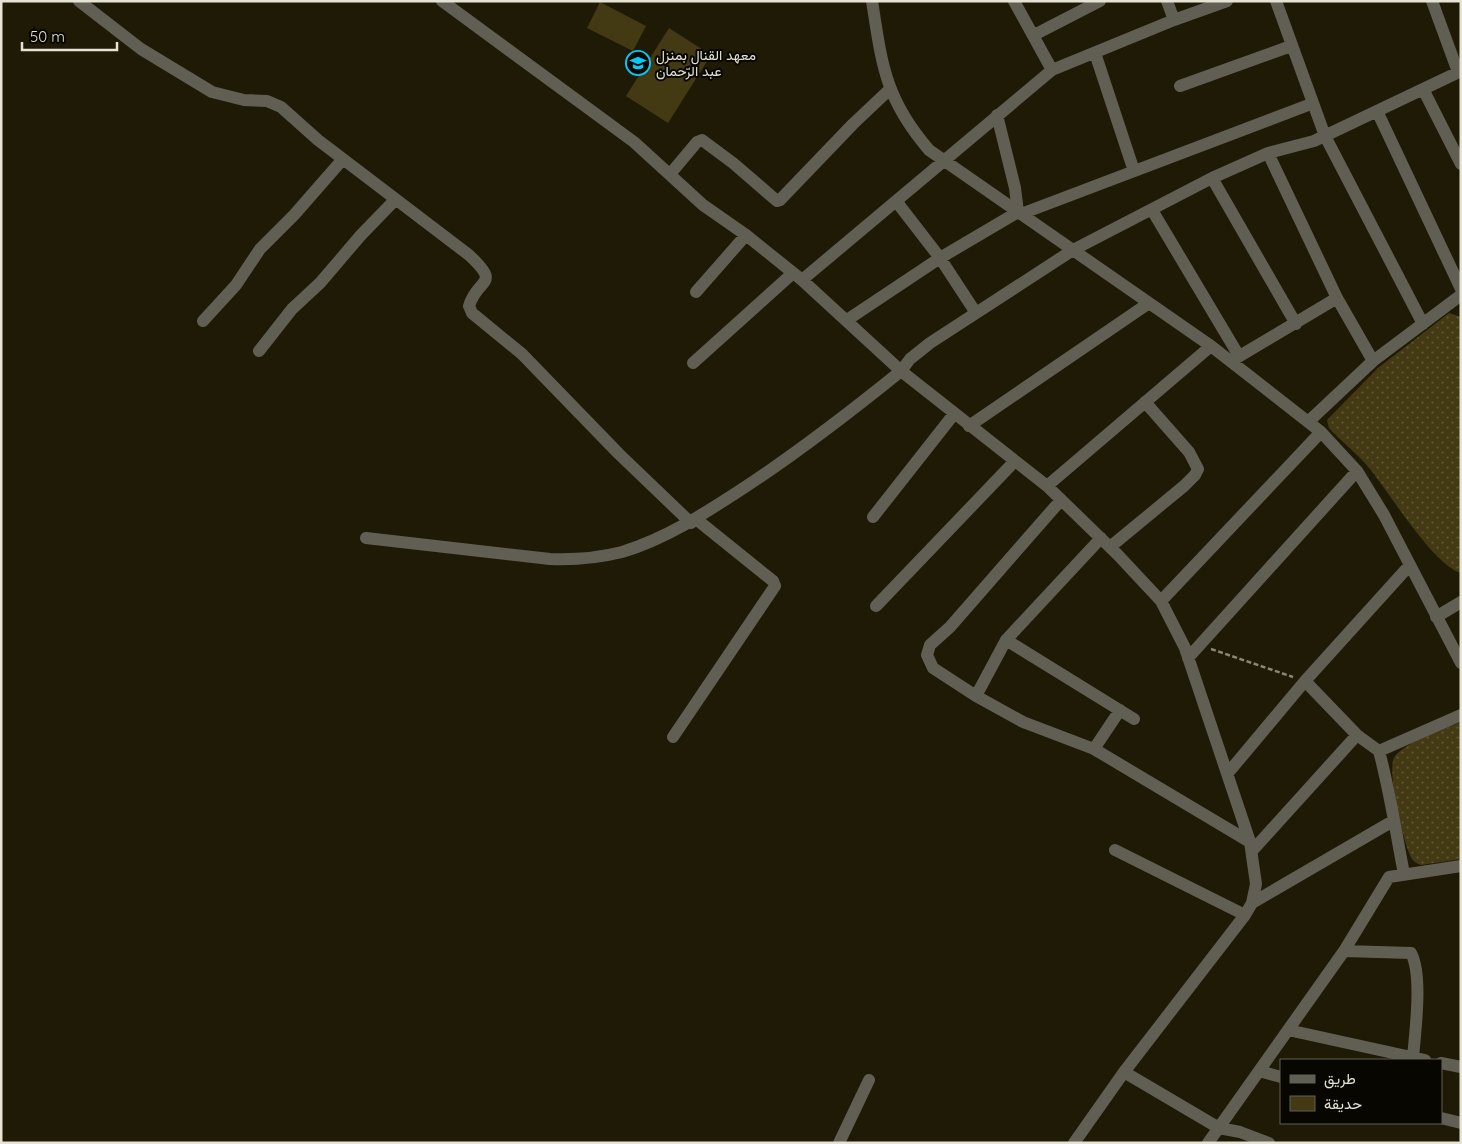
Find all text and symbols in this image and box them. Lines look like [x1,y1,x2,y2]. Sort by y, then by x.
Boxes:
scale bar [22,20,118,52]
text: 50 m [30,27,65,46]
place label: معهد القنال بمنزل عبد الرّحمان [656,46,756,80]
school or university icon: معهد القنال بمنزل عبد الرّحمان [625,50,651,76]
legend [1280,1059,1442,1124]
text: طريق [1324,1069,1356,1089]
text: حديقة [1324,1094,1362,1113]

